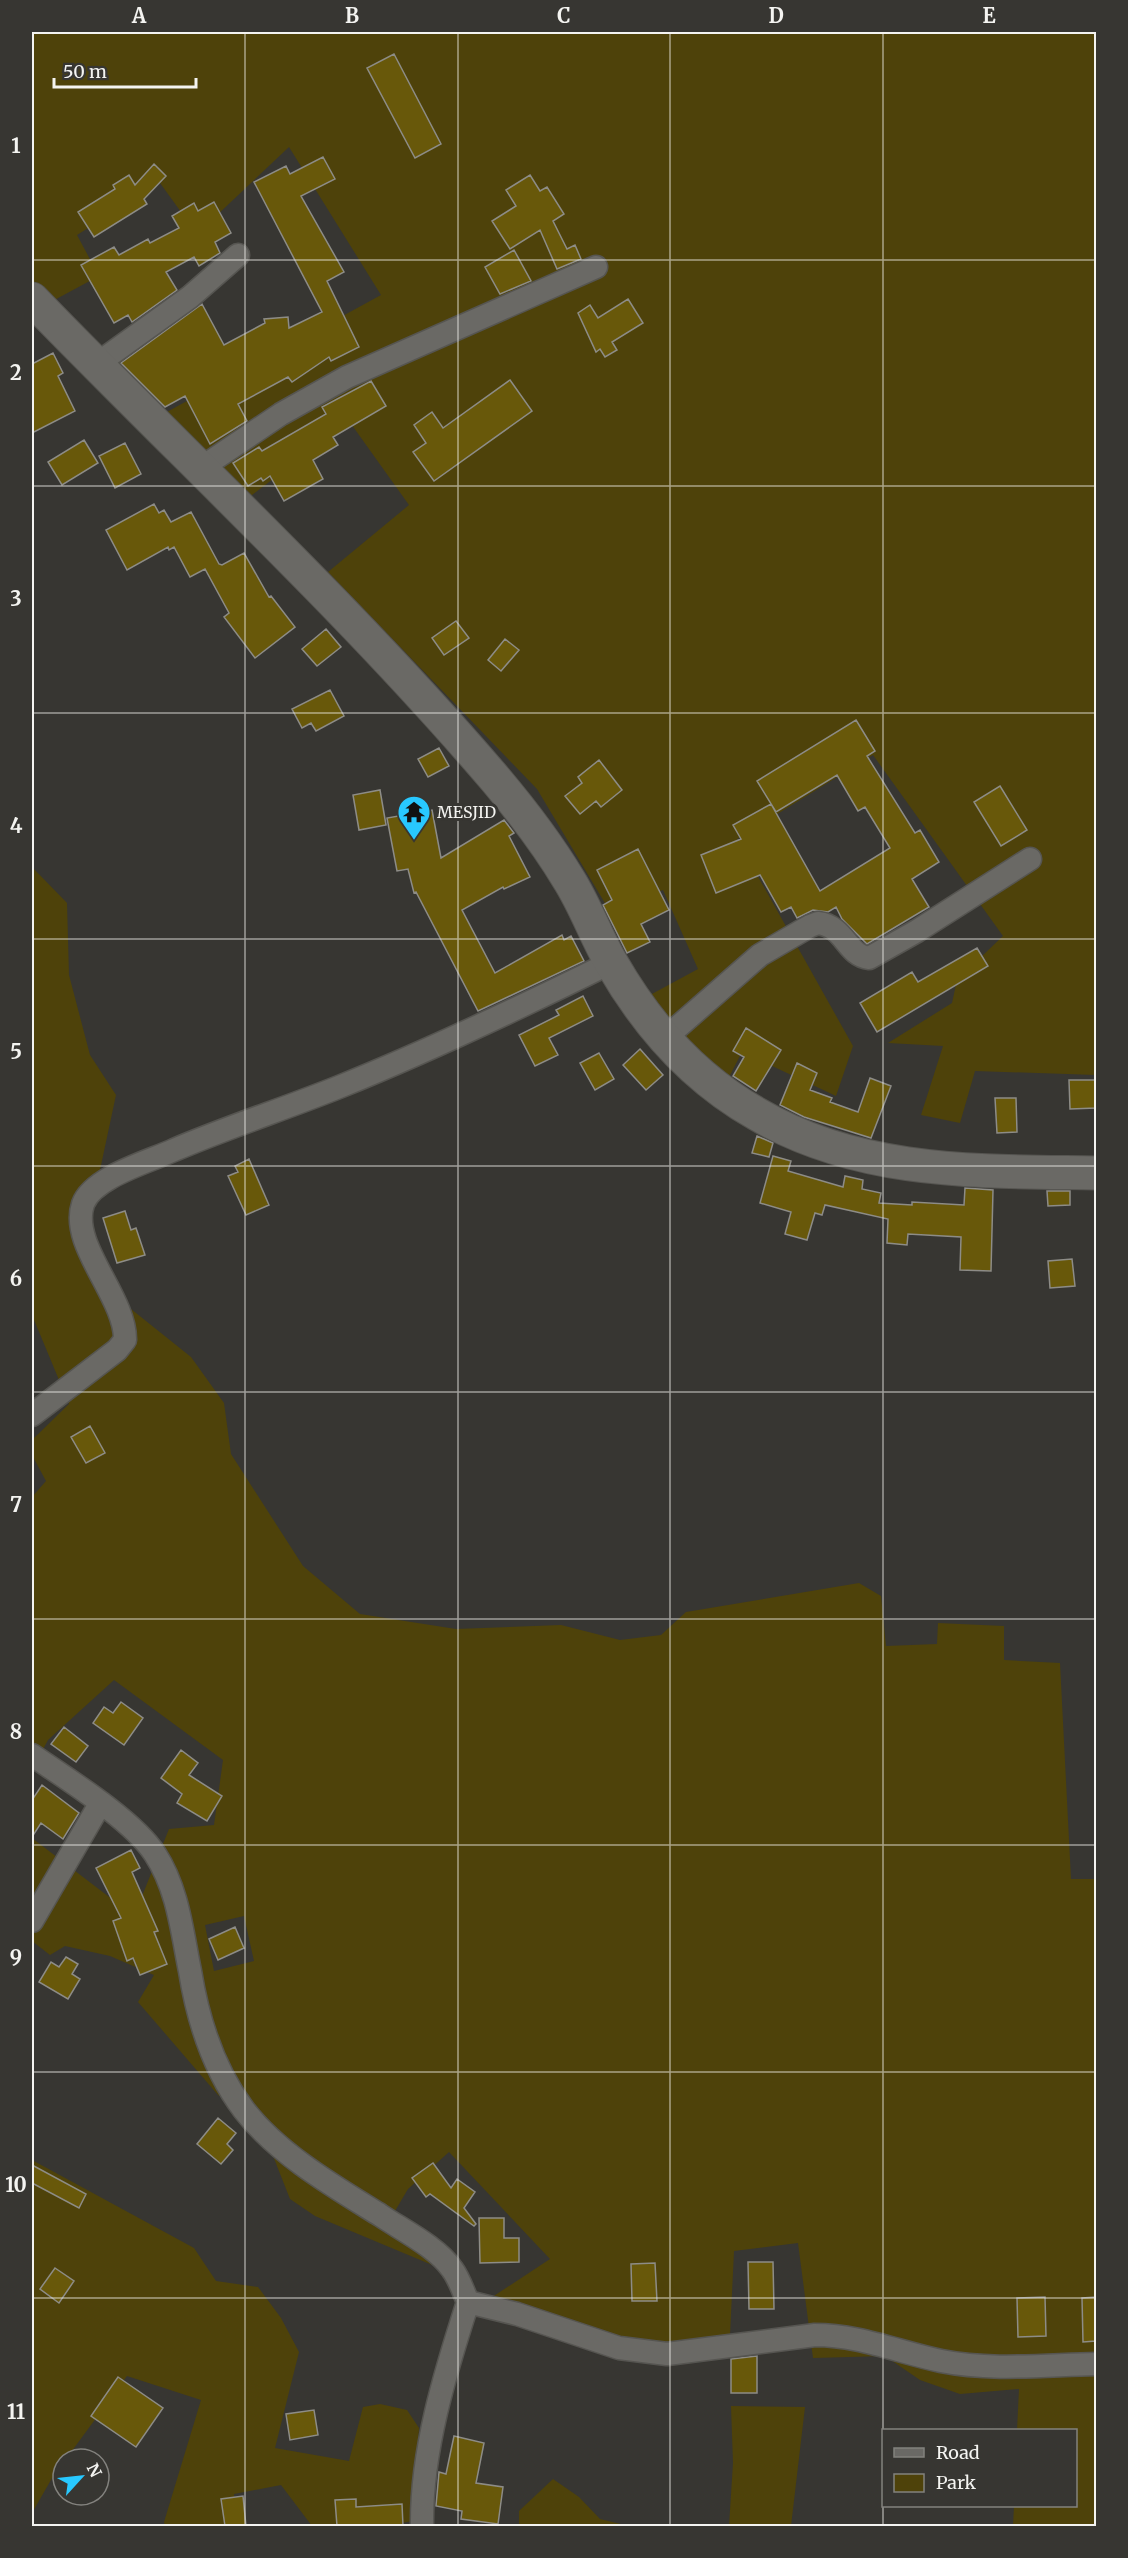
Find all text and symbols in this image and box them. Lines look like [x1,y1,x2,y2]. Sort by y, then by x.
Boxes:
text: A [131,3,147,28]
text: B [345,3,359,28]
text: C [557,3,571,28]
text: D [768,3,784,28]
text: E [982,3,996,28]
scale bar [54,51,196,89]
text: 50 m [63,60,107,83]
text: 1 [11,133,21,158]
text: 2 [10,360,22,385]
text: 3 [10,586,22,611]
temple icon: MESJID [396,794,432,841]
place label: MESJID [437,802,496,822]
text: 4 [10,813,23,838]
text: 5 [10,1039,22,1064]
text: 6 [10,1266,22,1291]
text: 7 [10,1492,22,1517]
text: 8 [10,1719,22,1744]
text: 9 [10,1945,22,1970]
text: 10 [5,2172,27,2197]
text: 11 [7,2399,25,2424]
legend [882,2429,1077,2507]
text: Road [936,2441,980,2464]
north arrow [51,2447,111,2507]
text: N [83,2460,106,2481]
text: Park [936,2471,977,2494]

